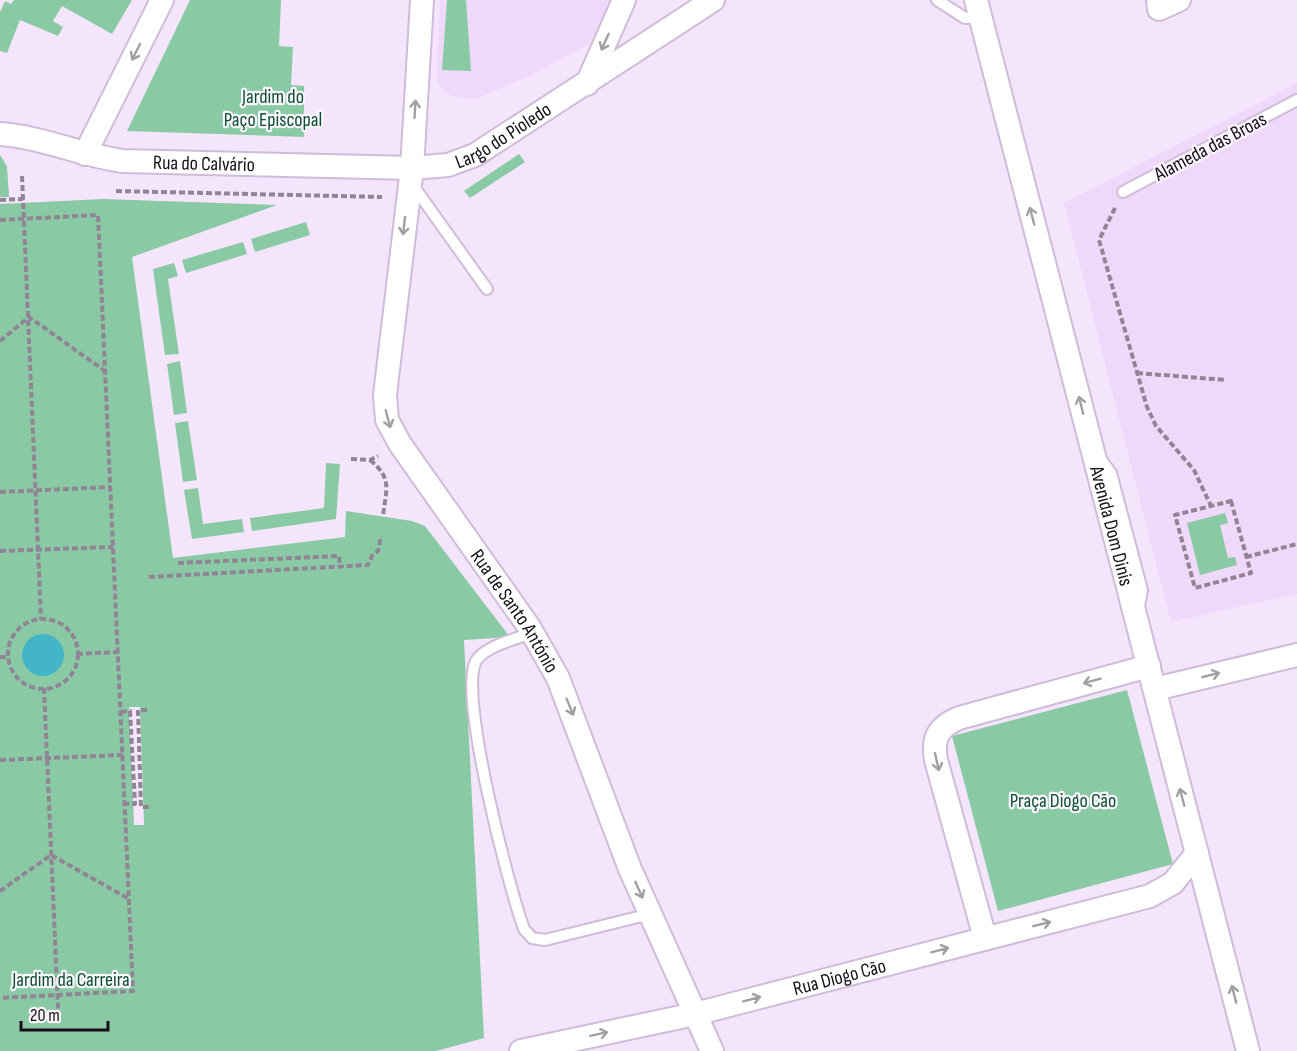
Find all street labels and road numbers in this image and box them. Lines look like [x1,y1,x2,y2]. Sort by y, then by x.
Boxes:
street label: Largo do Pioledo [452,98,556,174]
street label: Alameda das Broas [1149,107,1271,187]
street label: Rua do Calvário [152,151,255,177]
street label: Avenida Dom Dinis [1084,463,1138,588]
street label: Rua de Santo António [465,545,563,677]
street label: Rua Diogo Cão [791,954,889,1001]

